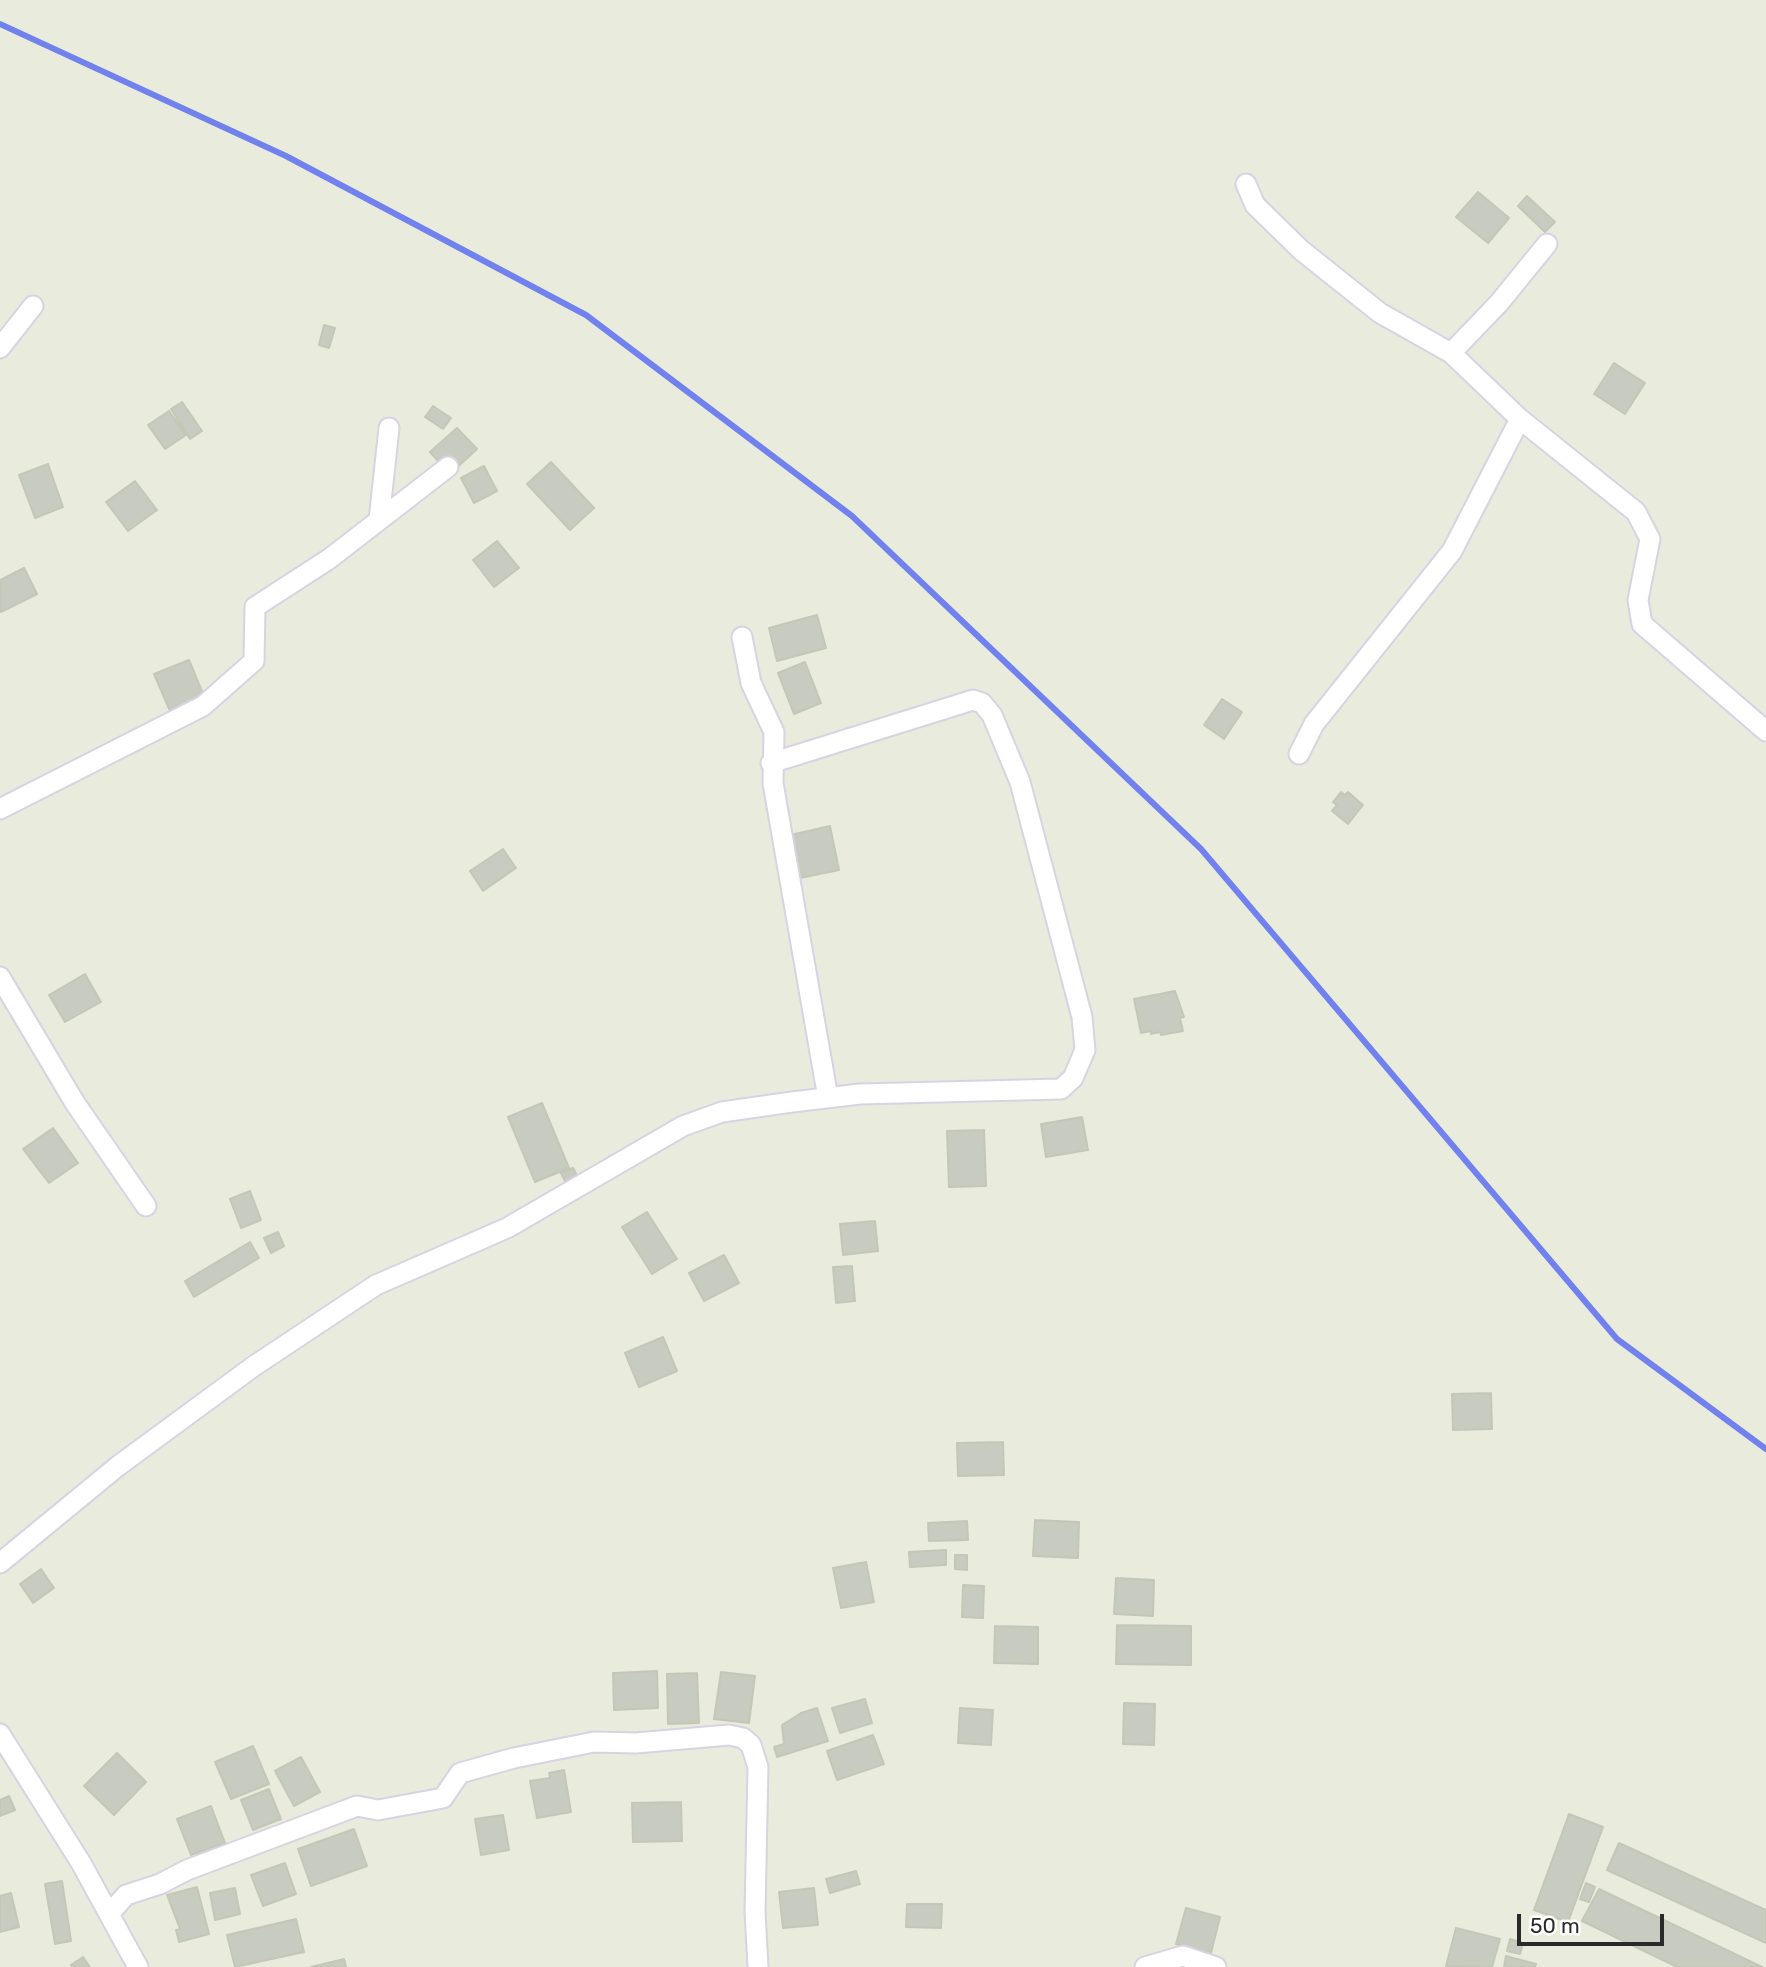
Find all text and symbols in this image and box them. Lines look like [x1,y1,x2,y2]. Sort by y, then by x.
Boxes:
scale bar [1521,1900,1668,1944]
text: 50 m [1530,1913,1580,1938]

